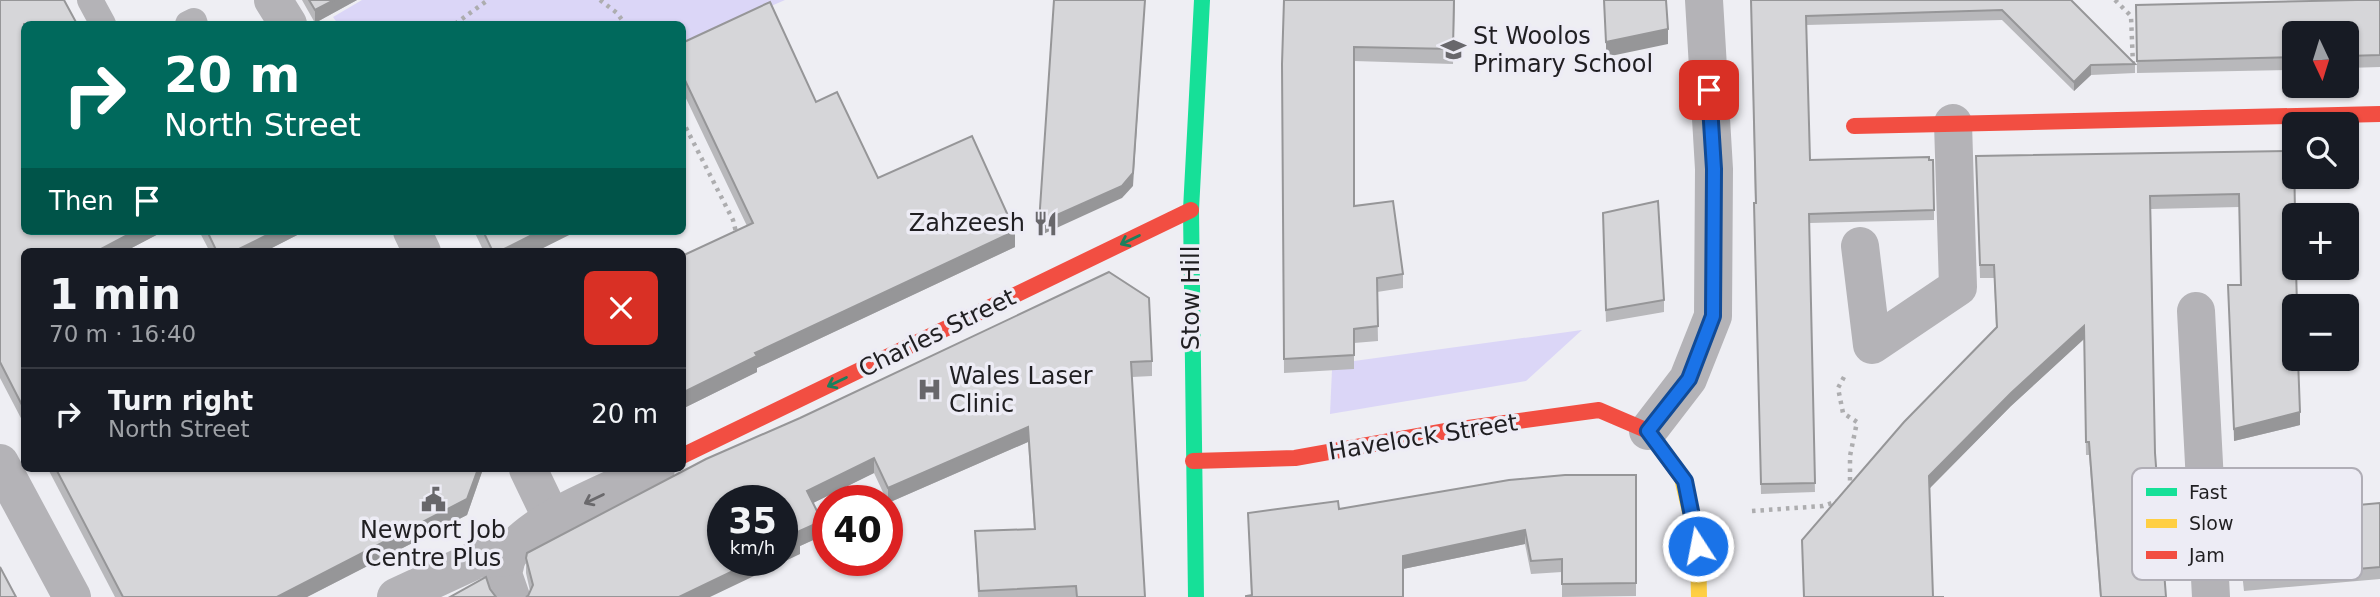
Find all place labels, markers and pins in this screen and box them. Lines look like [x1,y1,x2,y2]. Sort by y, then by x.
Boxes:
place label: St Woolos Primary School [1473,22,1653,78]
school or university icon: St Woolos Primary School [1439,36,1467,64]
pin [1679,60,1739,120]
place label: Zahzeesh [909,209,1025,237]
restaurant icon: Zahzeesh [1031,209,1059,237]
place label: Wales Laser Clinic [949,362,1093,418]
hospital icon: Wales Laser Clinic [915,376,943,404]
public building icon: Newport Job Centre Plus [419,485,447,513]
place label: Newport Job Centre Plus [360,516,506,572]

